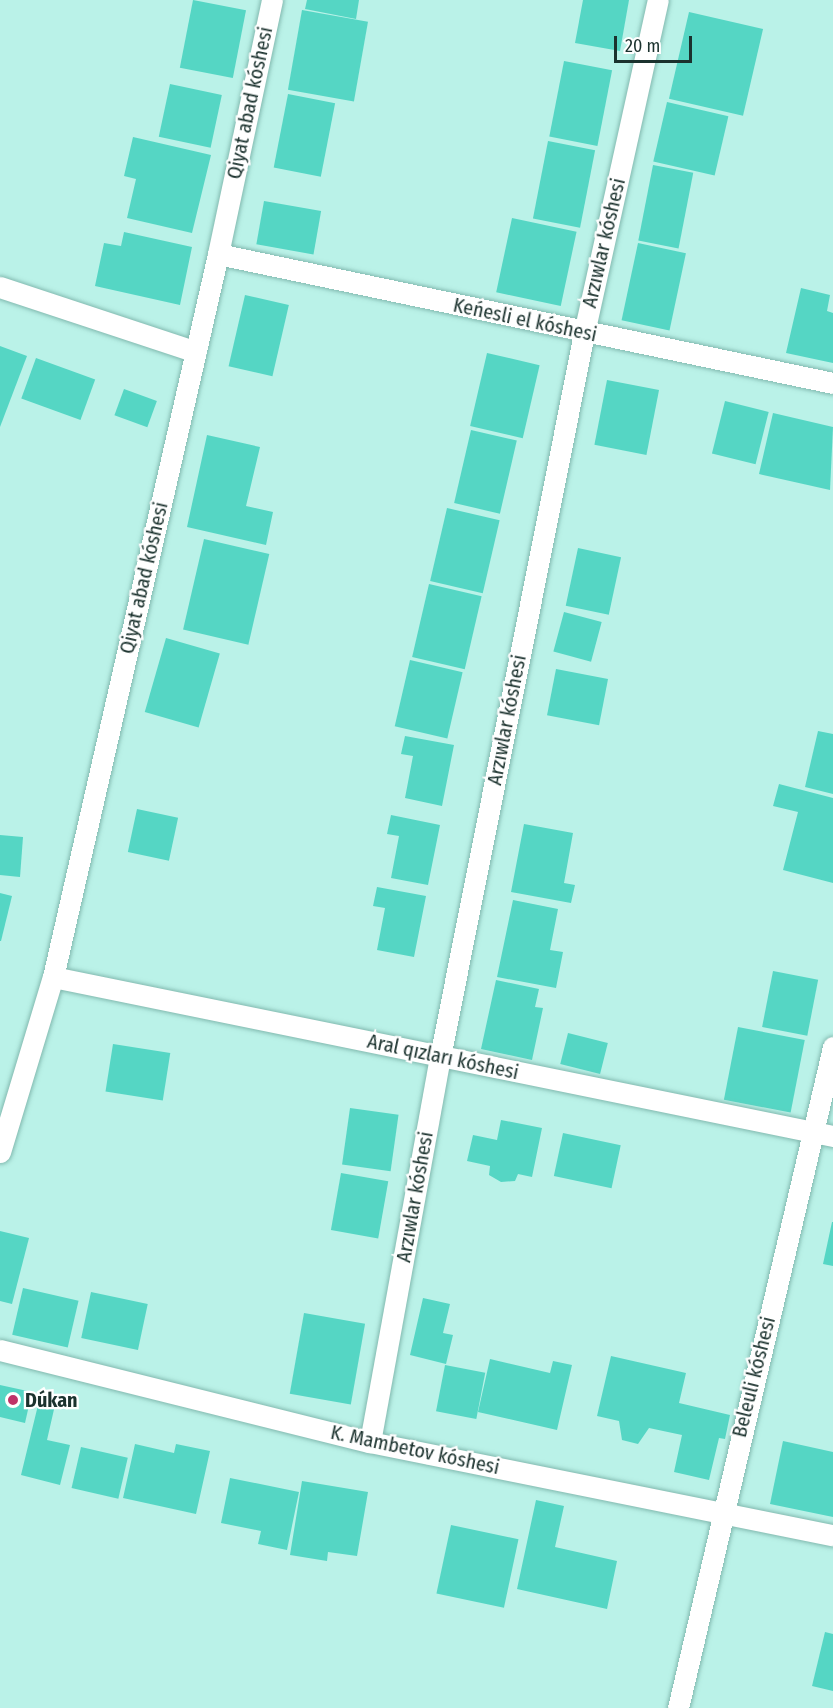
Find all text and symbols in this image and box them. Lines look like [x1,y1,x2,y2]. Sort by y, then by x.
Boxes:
scale bar [617,24,695,62]
street label: Qiyat abad kóshesi [222,25,278,181]
text: 20 m [625,35,660,57]
street label: Arzıwlar kóshesi [577,176,631,310]
street label: Keńesli el kóshesi [451,293,599,347]
street label: Qiyat abad kóshesi [115,500,173,656]
street label: Arzıwlar kóshesi [483,653,531,787]
street label: Aral qızları kóshesi [365,1029,521,1085]
street label: Arzıwlar kóshesi [392,1130,438,1264]
street label: Beleuli kóshesi [727,1314,781,1440]
place label: Dúkan [25,1388,78,1412]
marker: Dúkan [6,1393,20,1407]
street label: K. Mambetov kóshesi [328,1420,502,1480]

